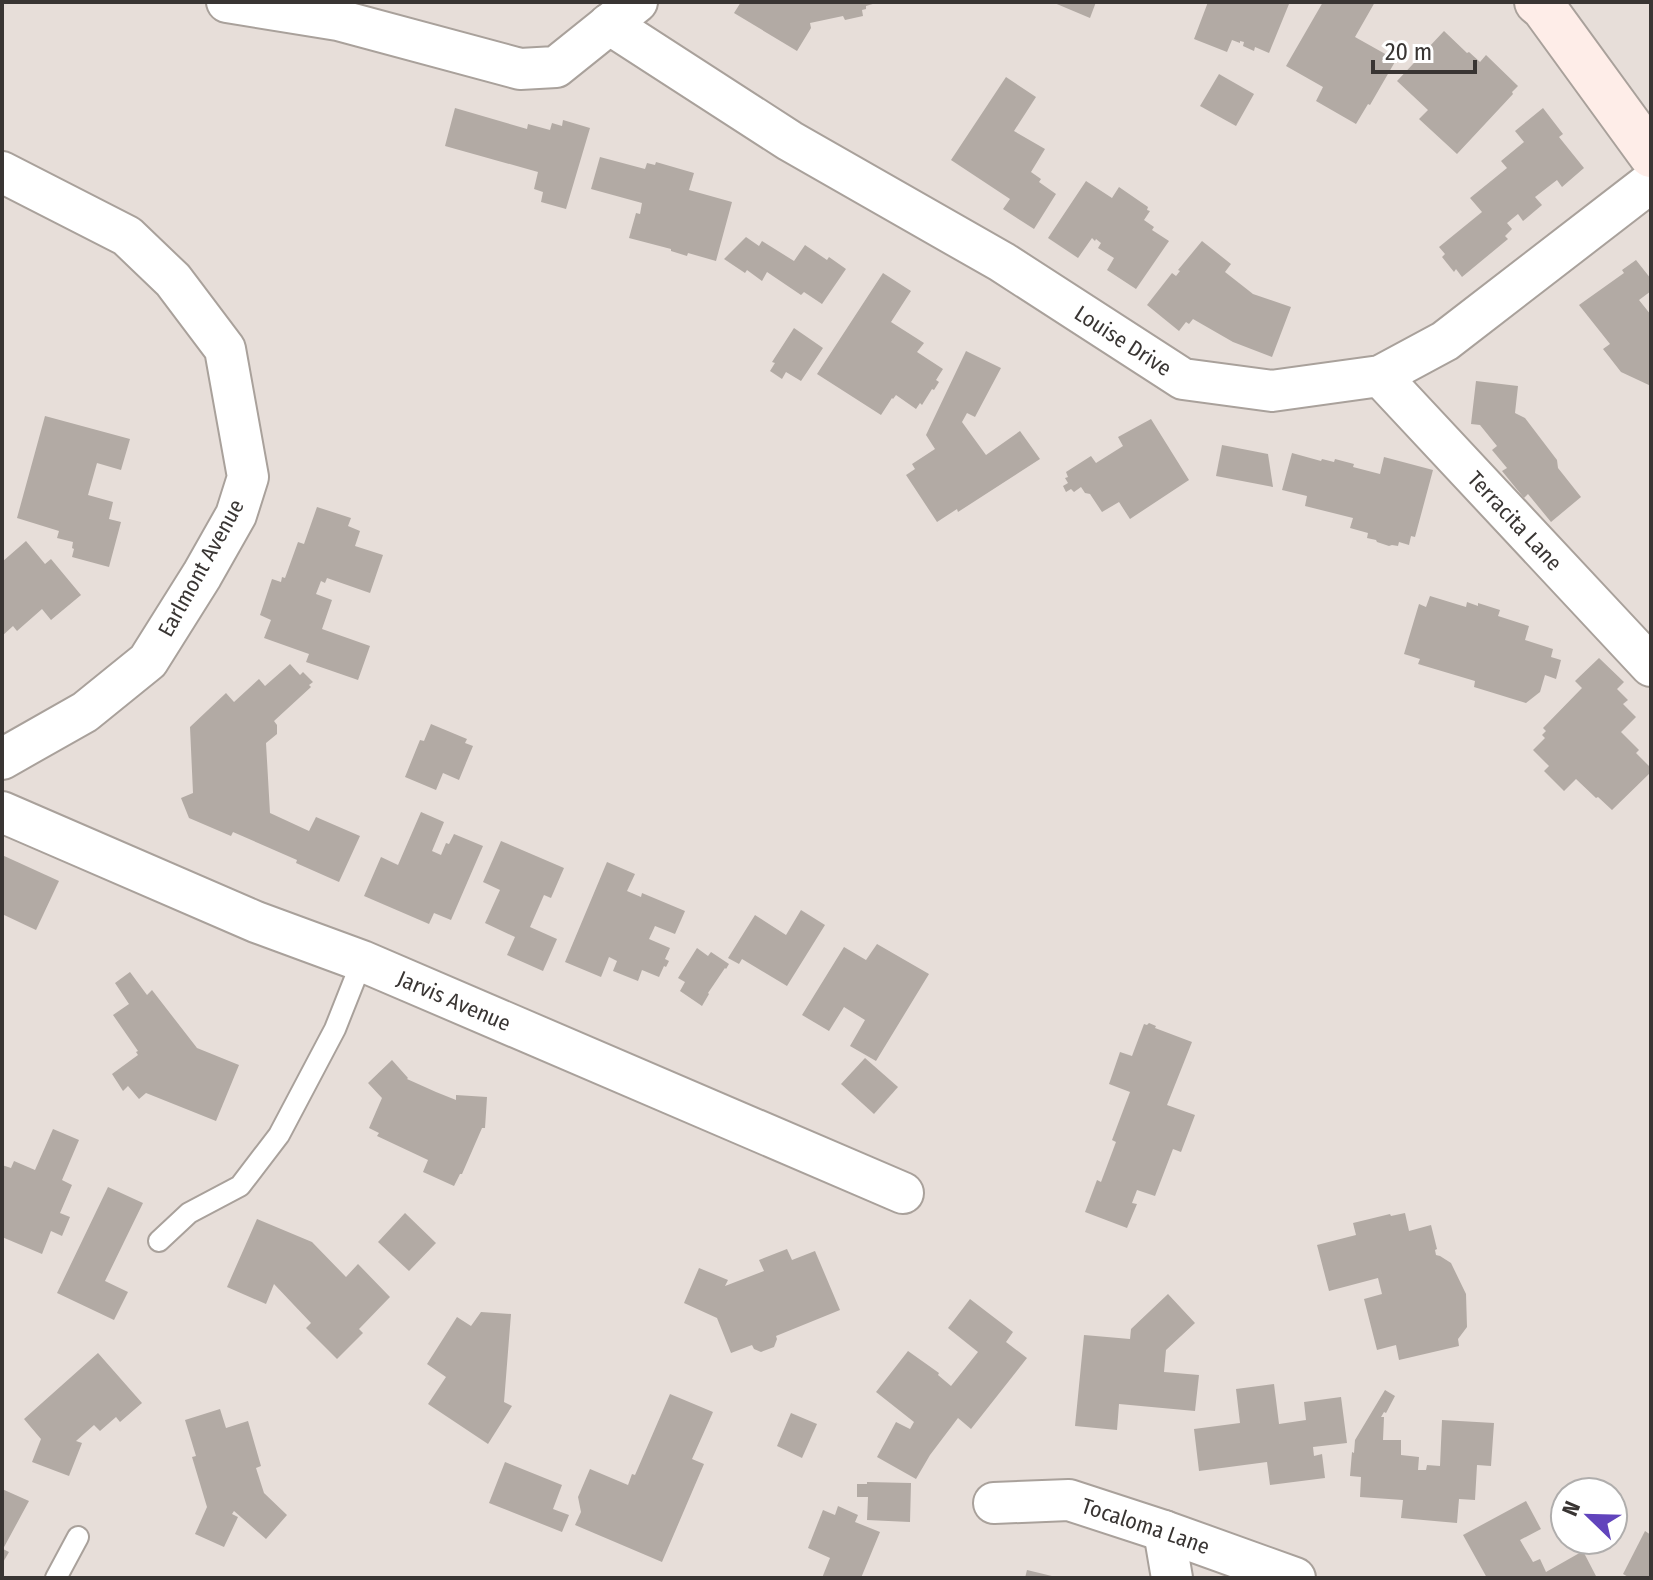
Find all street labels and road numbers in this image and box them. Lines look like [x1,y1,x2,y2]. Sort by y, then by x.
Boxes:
street label: Louise Drive [1070,299,1177,382]
street label: Terracita Lane [1462,465,1568,576]
street label: Earlmont Avenue [152,495,250,641]
street label: Jarvis Avenue [393,964,515,1037]
street label: Tocaloma Lane [1078,1492,1213,1560]

